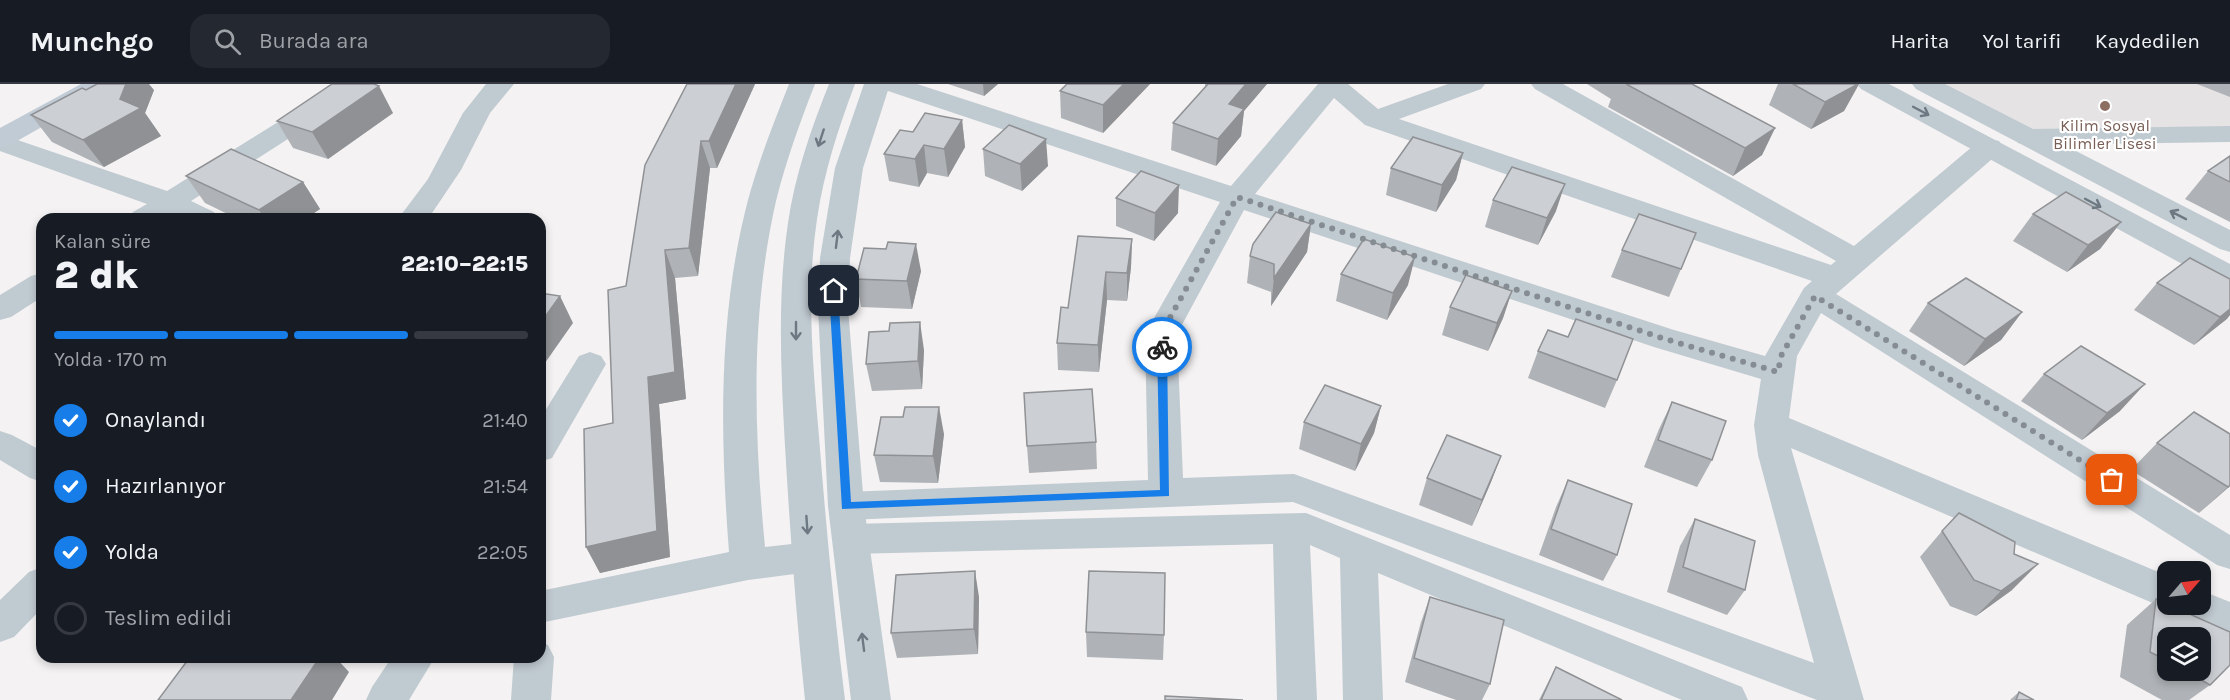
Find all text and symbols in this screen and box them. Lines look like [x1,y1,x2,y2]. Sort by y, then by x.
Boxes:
search box [190,14,610,68]
text: Munchgo [30,25,154,58]
icon: search [211,25,244,58]
text: Burada ara [259,28,369,54]
text: Harita [1890,29,1949,53]
text: Yol tarifi [1982,29,2062,53]
text: Kaydedilen [2095,29,2200,53]
marker: Kilim Sosyal Bilimler Lisesi [2098,99,2112,113]
one-way arrow [1912,106,1930,117]
place label: Kilim Sosyal Bilimler Lisesi [2053,116,2157,153]
one-way arrow [814,128,825,147]
one-way arrow [2084,198,2102,209]
one-way arrow [2170,209,2187,221]
one-way arrow [832,229,843,249]
text: Kalan süre [54,230,151,253]
text: 22:10–22:15 [401,251,528,277]
text: 2 dk [54,252,138,298]
pin [808,265,859,316]
icon: home [817,274,850,307]
courier [1132,317,1192,377]
one-way arrow [790,320,802,340]
icon: bike [1146,331,1179,364]
text: Yolda · 170 m [54,348,167,371]
icon: check [54,404,87,437]
text: Onaylandı [105,407,206,433]
text: 21:40 [482,409,528,432]
pin [2086,454,2137,505]
icon: bag [2095,463,2128,496]
icon: check [54,470,87,503]
text: Hazırlanıyor [105,473,225,499]
text: 21:54 [483,475,528,498]
one-way arrow [802,515,813,535]
icon: check [54,536,87,569]
text: Yolda [105,539,159,565]
text: 22:05 [477,541,528,564]
north arrow [2157,561,2211,615]
map controls [2157,561,2211,681]
text: Teslim edildi [105,605,232,631]
button: layers [2157,627,2211,681]
one-way arrow [857,633,868,652]

